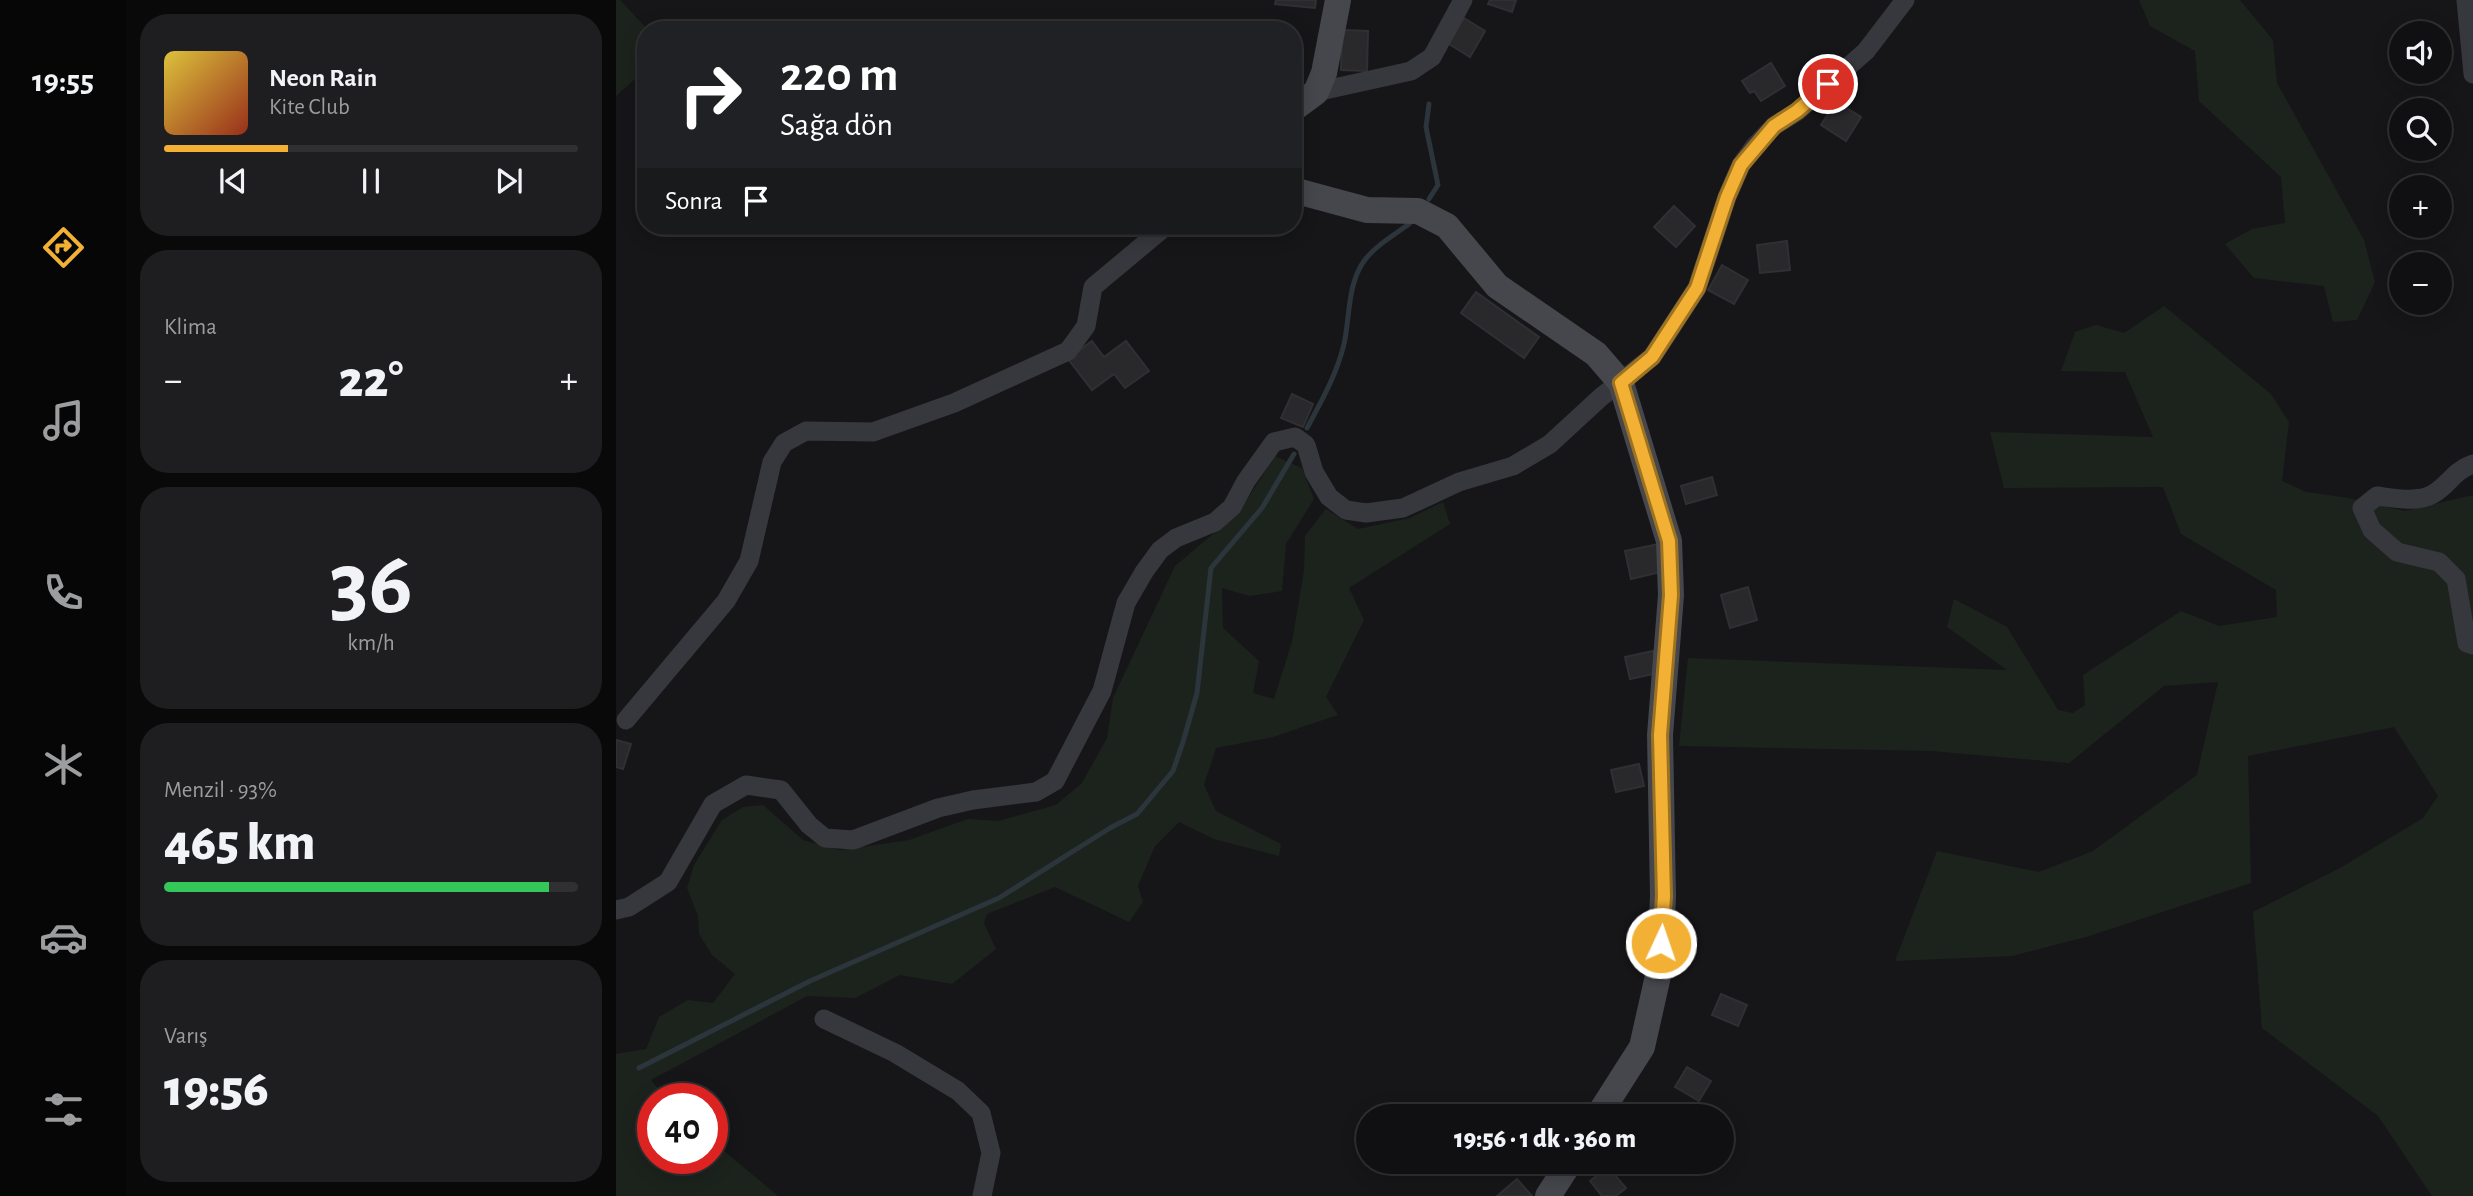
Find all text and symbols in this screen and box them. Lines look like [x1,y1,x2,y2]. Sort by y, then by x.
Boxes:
map controls [2389,21,2452,315]
button: sound [2389,21,2452,84]
icon: right [665,49,756,140]
text: 220 m [780,51,899,100]
pin [1798,54,1858,114]
text: 19:55 [32,65,94,97]
text: Neon Rain [269,65,377,91]
icon: arrive [1809,65,1847,103]
text: Kite Club [269,96,350,119]
button: search [2389,98,2452,161]
text: Sağa dön [780,109,893,141]
icon: previous [214,162,252,200]
icon: pause [352,162,390,200]
icon: next [490,162,528,200]
button: + [2389,175,2452,238]
icon: arrive [737,182,775,220]
text: Sonra [665,188,723,214]
icon: directions [39,223,88,272]
button: − [2389,252,2452,315]
text: Klima [164,316,217,339]
text: 22° [338,354,404,406]
text: − [164,362,182,400]
text: + [560,362,578,400]
icon: music [39,396,88,445]
text: 36 [329,539,413,630]
icon: phone [39,568,88,617]
text: km/h [347,632,395,655]
icon: climate [39,740,88,789]
text: Menzil · 93% [164,779,277,802]
text: 465 km [164,817,315,869]
position arrow [1624,906,1698,980]
icon: car [39,913,88,962]
text: Varış [164,1025,208,1048]
text: 19:56 [164,1063,269,1115]
speed limit sign: 40 [637,1083,728,1174]
icon: filters [39,1085,88,1134]
text: 19:56 · 1 dk · 360 m [1454,1126,1636,1152]

